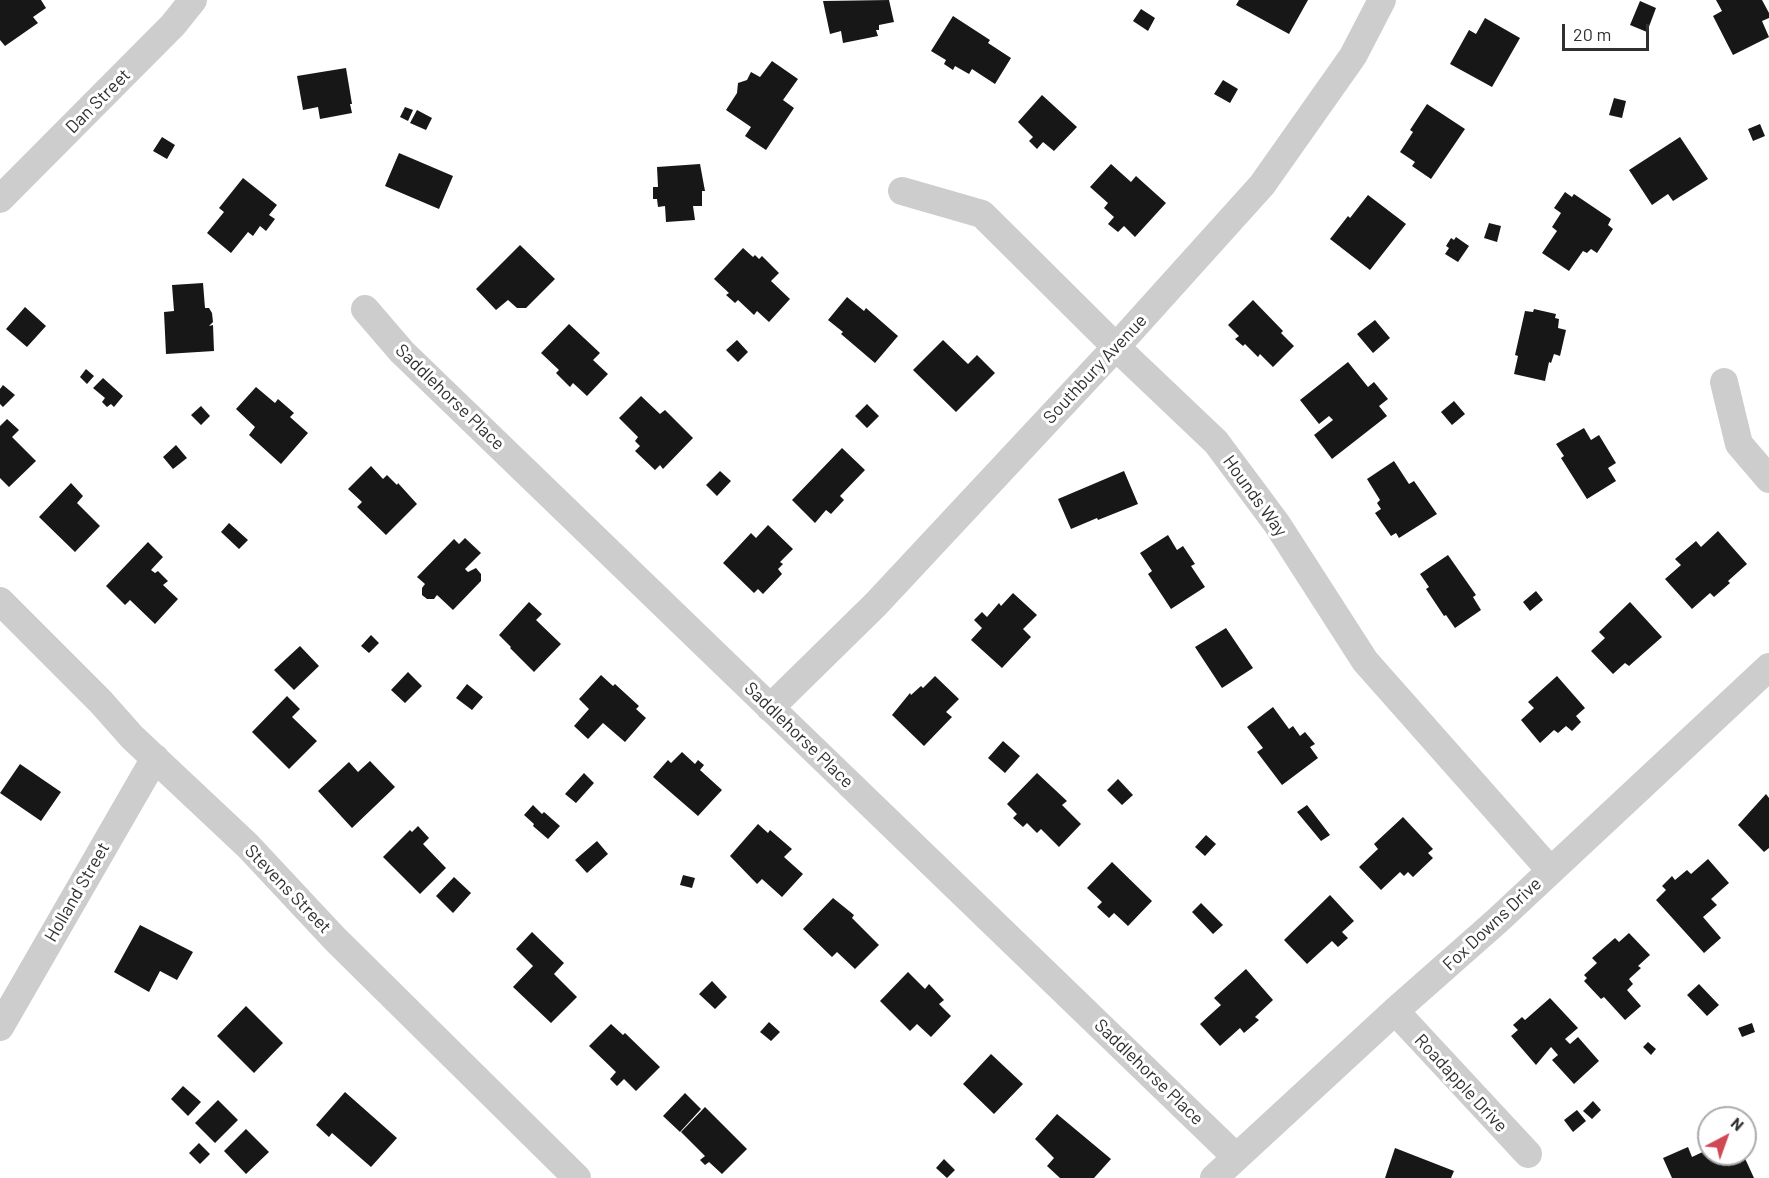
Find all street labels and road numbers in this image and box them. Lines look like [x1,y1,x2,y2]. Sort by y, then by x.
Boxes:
street label: Dan Street [61,64,135,138]
street label: Southbury Avenue [1039,310,1151,428]
street label: Saddlehorse Place [391,339,509,455]
street label: Hounds Way [1218,451,1292,541]
street label: Saddlehorse Place [740,677,858,793]
street label: Holland Street [40,838,114,946]
street label: Stevens Street [240,840,336,938]
street label: Fox Downs Drive [1438,873,1546,975]
street label: Saddlehorse Place [1090,1014,1208,1130]
street label: Roadapple Drive [1410,1029,1512,1137]

